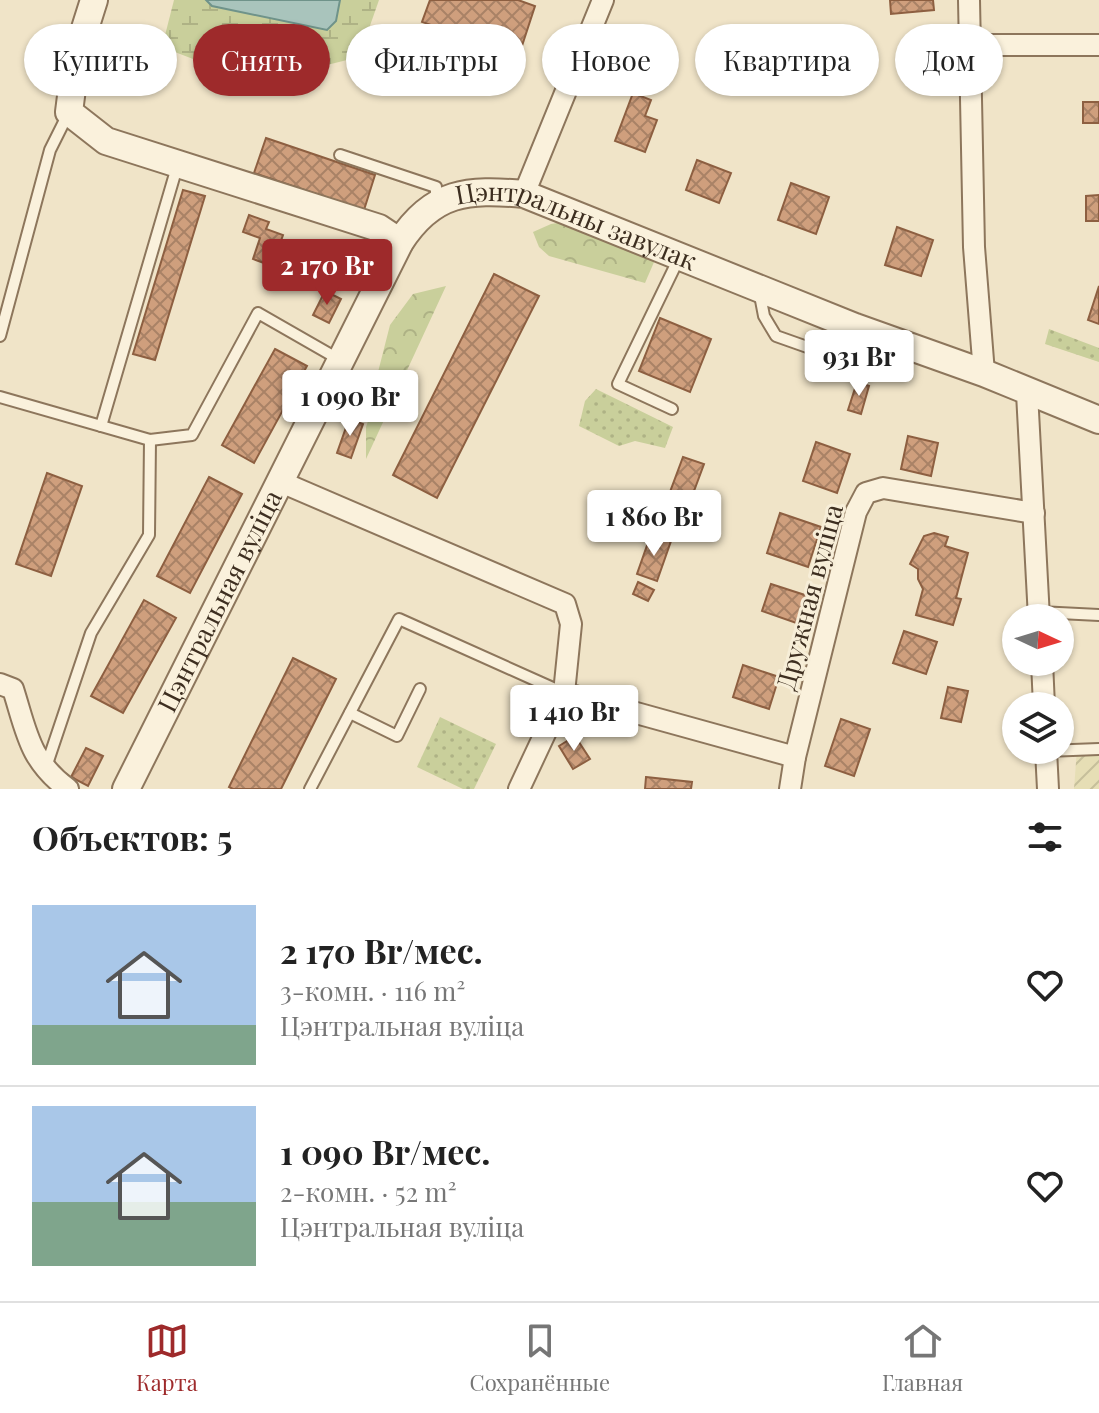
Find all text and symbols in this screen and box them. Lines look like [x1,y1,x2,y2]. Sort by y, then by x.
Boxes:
chip: Купить [24,24,177,96]
chip: Снять [193,24,330,96]
chip: Фильтры [346,24,526,96]
chip: Новое [542,24,679,96]
chip: Квартира [695,24,879,96]
chip: Дом [895,24,1003,96]
street label: Цэнтральны завулак [452,173,702,278]
pin: 2 170 Br [244,239,410,307]
text: 2 170 Br [280,247,374,282]
pin: 931 Br [794,330,924,398]
text: 931 Br [823,338,895,373]
pin: 1 090 Br [267,370,433,438]
text: 1 090 Br [300,378,400,413]
street label: Цэнтральная вуліца [148,484,289,718]
pin: 1 860 Br [571,490,737,558]
text: 1 860 Br [605,498,703,533]
street label: Дружная вуліца [767,500,850,693]
north arrow [1002,604,1074,676]
map controls [1002,604,1074,764]
pin: 1 410 Br [491,685,657,753]
button: layers [1002,692,1074,764]
text: 1 410 Br [528,693,620,728]
text: Объектов: 5 [32,814,232,860]
icon: filters [1023,815,1067,859]
text: 2 170 Br/мес. [280,927,483,973]
icon: home [96,937,192,1033]
icon: heart [1023,963,1067,1007]
text: 3-комн. · 116 m² [280,973,465,1008]
text: Цэнтральная вуліца [280,1008,524,1043]
text: 1 090 Br/мес. [280,1128,491,1174]
icon: home [96,1138,192,1234]
icon: heart [1023,1164,1067,1208]
text: 2-комн. · 52 m² [280,1174,456,1209]
text: Цэнтральная вуліца [280,1209,524,1244]
tab: Карта [136,1319,198,1397]
tab: Сохранённые [470,1319,610,1397]
tab: Главная [882,1319,963,1397]

